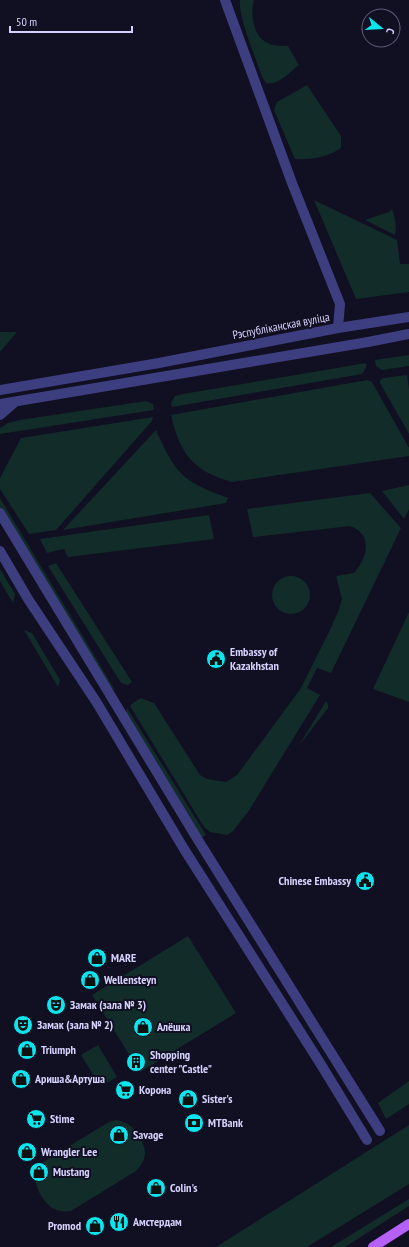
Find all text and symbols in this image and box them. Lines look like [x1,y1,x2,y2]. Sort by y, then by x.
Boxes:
scale bar [10,8,132,34]
north arrow [361,8,401,48]
text: 50 m [16,14,37,29]
text: С [383,27,398,36]
street label: Рэспубліканская вуліца [231,309,331,342]
place label: Embassy of Kazakhstan [230,644,279,673]
public building icon: Embassy of Kazakhstan [205,648,227,670]
public building icon: Chinese Embassy [354,870,376,892]
place label: Chinese Embassy [279,873,351,888]
shop icon: MARE [86,947,108,969]
place label: MARE [111,950,136,965]
shop icon: Wellensteyn [79,969,101,991]
place label: Wellensteyn [103,972,156,987]
theatre icon: Замак (зала № 3) [45,994,67,1016]
place label: Замак (зала № 3) [70,997,146,1012]
theatre icon: Замак (зала № 2) [12,1014,34,1036]
shop icon: Алёшка [132,1016,154,1038]
place label: Замак (зала № 2) [37,1017,113,1032]
place label: Алёшка [156,1019,190,1034]
shop icon: Triumph [16,1039,38,1061]
place label: Triumph [41,1042,76,1057]
place label: Shopping center "Castle" [150,1047,212,1076]
building icon: Shopping center "Castle" [125,1051,147,1073]
shop icon: Ариша&Артуша [10,1068,32,1090]
place label: Ариша&Артуша [34,1071,105,1086]
supermarket icon: Корона [114,1079,136,1101]
place label: Корона [139,1082,171,1097]
shop icon: Sister's [177,1088,199,1110]
place label: Sister's [202,1091,232,1106]
supermarket icon: Stime [25,1108,47,1130]
place label: Stime [50,1111,75,1126]
bank icon: MTBank [183,1112,205,1134]
place label: MTBank [208,1115,243,1130]
shop icon: Savage [108,1124,130,1146]
place label: Savage [133,1127,163,1142]
shop icon: Wrangler Lee [16,1141,38,1163]
place label: Wrangler Lee [40,1144,97,1159]
shop icon: Mustang [28,1161,50,1183]
place label: Mustang [53,1164,90,1179]
shop icon: Colin's [145,1177,167,1199]
place label: Colin's [170,1180,198,1195]
restaurant icon: Амстердам [108,1211,130,1233]
place label: Амстердам [132,1214,182,1229]
shop icon: Promod [84,1215,106,1237]
place label: Promod [48,1218,81,1233]

